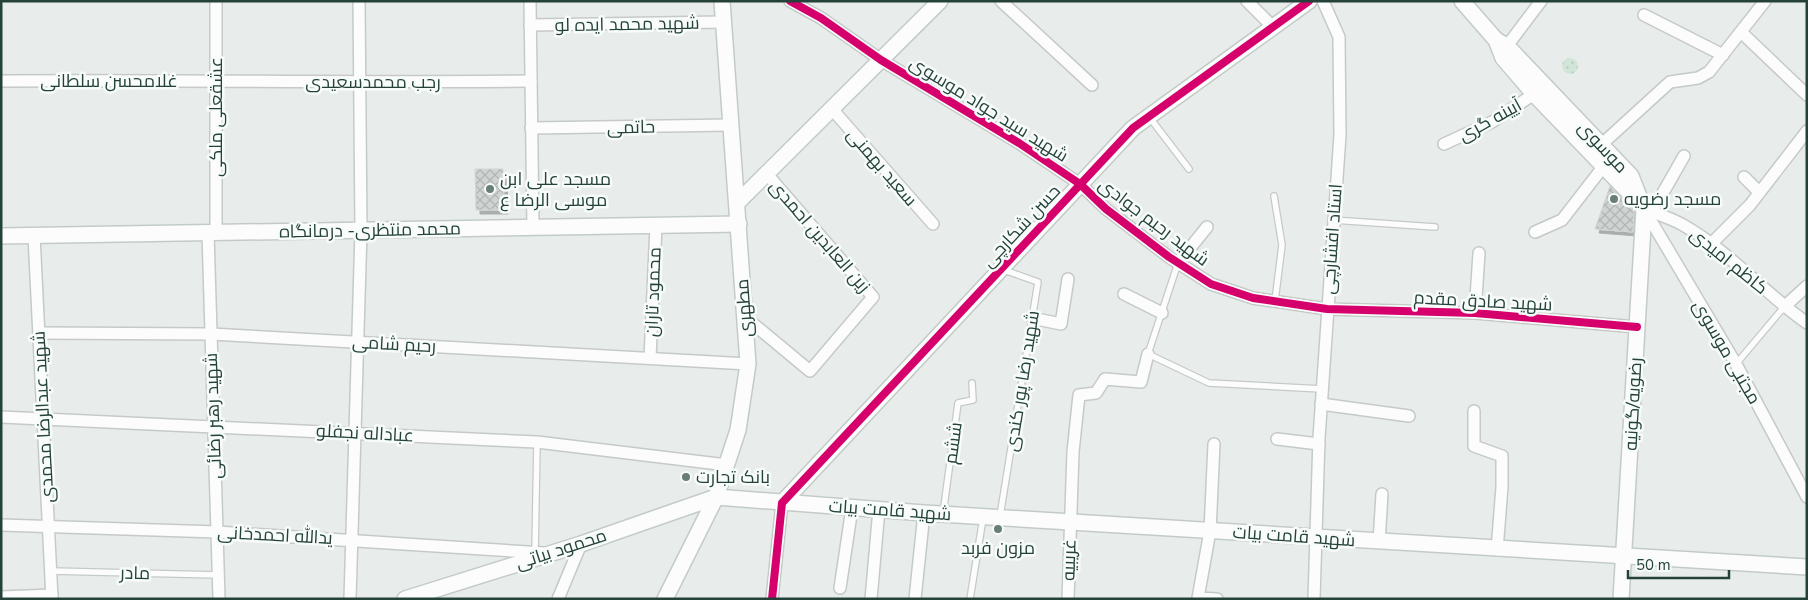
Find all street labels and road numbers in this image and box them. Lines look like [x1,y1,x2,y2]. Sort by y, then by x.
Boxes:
street label: شهید محمد ایده لو [554,11,700,37]
street label: شهید سید جواد موسوی [905,50,1073,168]
street label: عشقعلی ملکی [204,57,228,177]
street label: غلامحسن سلطانی [40,69,178,93]
street label: رجب محمدسعیدی [305,70,441,94]
street label: آیینه گری [1454,93,1526,147]
street label: حاتمی [607,115,655,139]
street label: موسوی [1573,116,1633,178]
street label: سعید بهمنی [841,123,923,211]
street label: شهید رحیم جوادی [1094,172,1214,272]
street label: زین العابدین احمدی [764,174,876,298]
street label: حسن شکارچی [976,179,1066,273]
street label: استاد افشارچی [1316,183,1348,295]
street label: محمد منتظری- درمانگاه [279,216,461,244]
street label: کاظم امیدی [1685,222,1773,300]
street label: محمود تاران [639,247,667,337]
street label: مطهری [730,278,758,338]
street label: شهید صادق مقدم [1413,285,1553,317]
street label: مجتبی موسوی [1687,295,1767,409]
street label: شهید رضا پور کندی [999,309,1045,453]
street label: شهید عبدالرضا محمدی [27,330,59,504]
street label: رحیم شامی [351,330,437,358]
street label: شهید رهبر رضائی [199,353,227,479]
street label: رضویه/گونیه [1619,357,1647,451]
street label: عباداله نجفلو [316,418,414,448]
street label: ششم [938,420,968,466]
street label: شهید قامت بیات [828,494,952,526]
street label: یدالله احمدخانی [217,520,333,550]
street label: شهید قامت بیات [1232,520,1356,552]
street label: محمود بیاتی [512,523,610,575]
street label: غریبیه [1056,539,1082,581]
street label: مادر [119,561,150,585]

